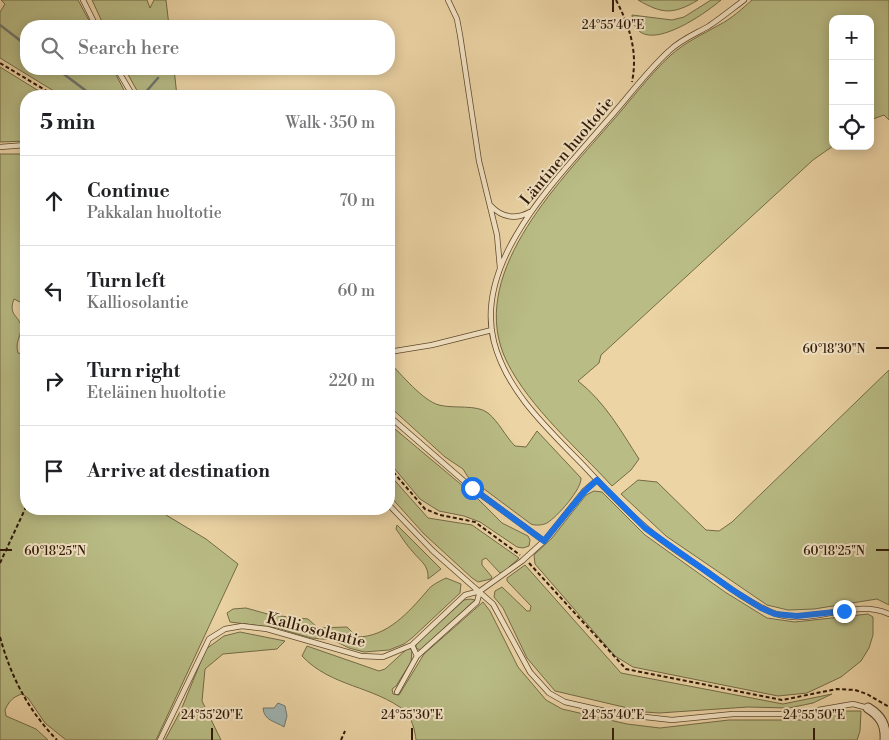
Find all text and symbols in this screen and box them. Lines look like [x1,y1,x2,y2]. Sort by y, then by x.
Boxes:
map controls [829,15,874,150]
button: + [829,15,874,60]
text: 24°55'40"E [582,18,644,33]
search box [20,20,395,75]
icon: search [38,34,66,62]
text: Search here [78,36,179,60]
button: − [829,60,874,105]
street label: Läntinen huoltotie [516,93,618,209]
button: locate [829,105,874,150]
text: 5 min [40,110,95,136]
text: Walk · 350 m [286,113,375,133]
text: Continue [87,179,170,203]
icon: ahead [40,187,68,215]
text: 70 m [339,191,375,211]
text: Pakkalan huoltotie [87,203,222,223]
text: Turn left [87,269,166,293]
icon: left [40,277,68,305]
text: 60 m [337,281,375,301]
text: Kalliosolantie [87,293,189,313]
text: 60°18'30"N [803,342,865,357]
text: Turn right [87,359,180,383]
icon: right [40,367,68,395]
text: 220 m [329,371,375,391]
text: Eteläinen huoltotie [87,383,226,403]
icon: arrive [40,457,68,485]
text: Arrive at destination [87,459,270,483]
route start [461,477,484,500]
text: 60°18'25"N [24,544,86,559]
text: 60°18'25"N [803,544,865,559]
route end [833,600,856,623]
street label: Kalliosolantie [264,608,368,652]
text: 24°55'20"E [181,708,243,723]
text: 24°55'30"E [381,708,443,723]
text: 24°55'40"E [582,708,644,723]
text: 24°55'50"E [783,708,845,723]

